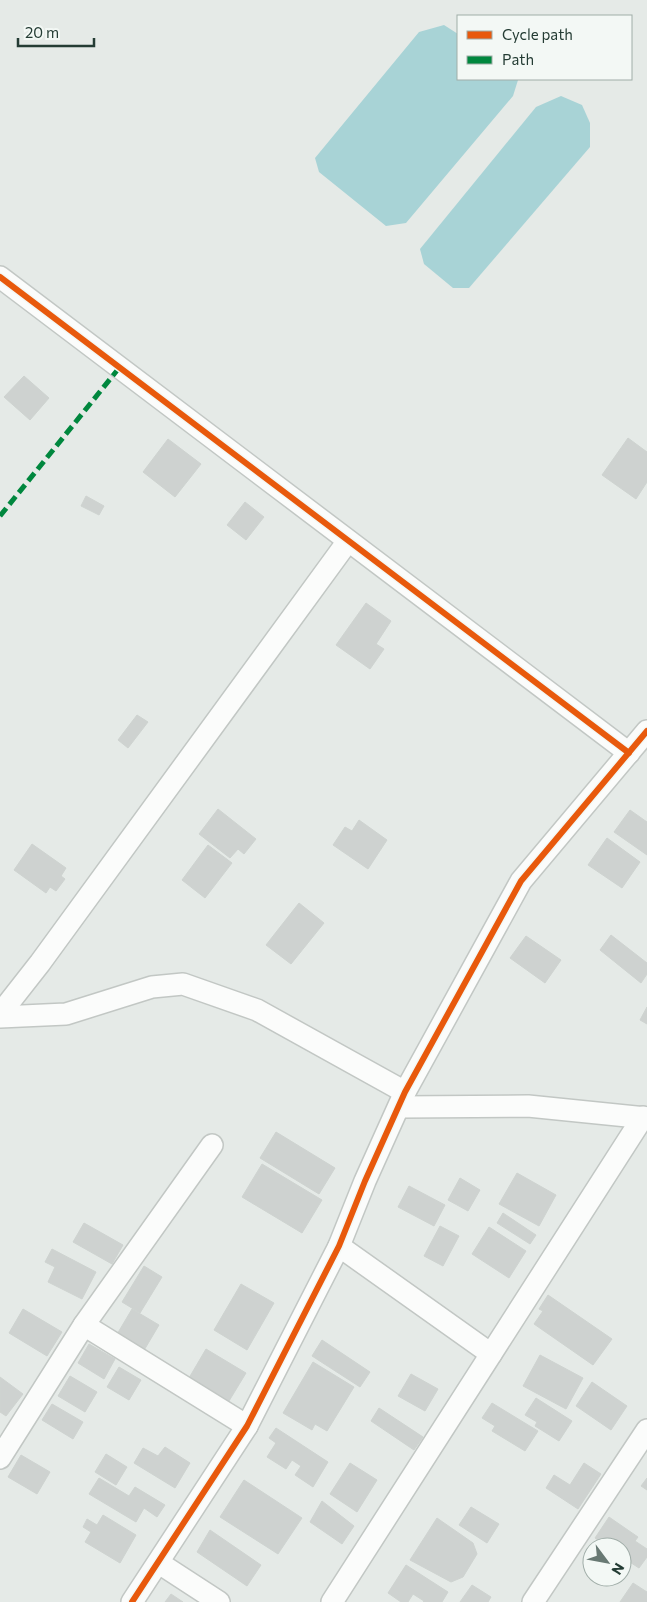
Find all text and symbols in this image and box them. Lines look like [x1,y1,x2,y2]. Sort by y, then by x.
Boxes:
scale bar [18,15,94,47]
legend [457,15,632,80]
text: 20 m [25,23,59,41]
text: Cycle path [502,25,573,43]
text: Path [502,50,534,68]
north arrow [582,1537,632,1587]
text: N [608,1560,628,1578]

